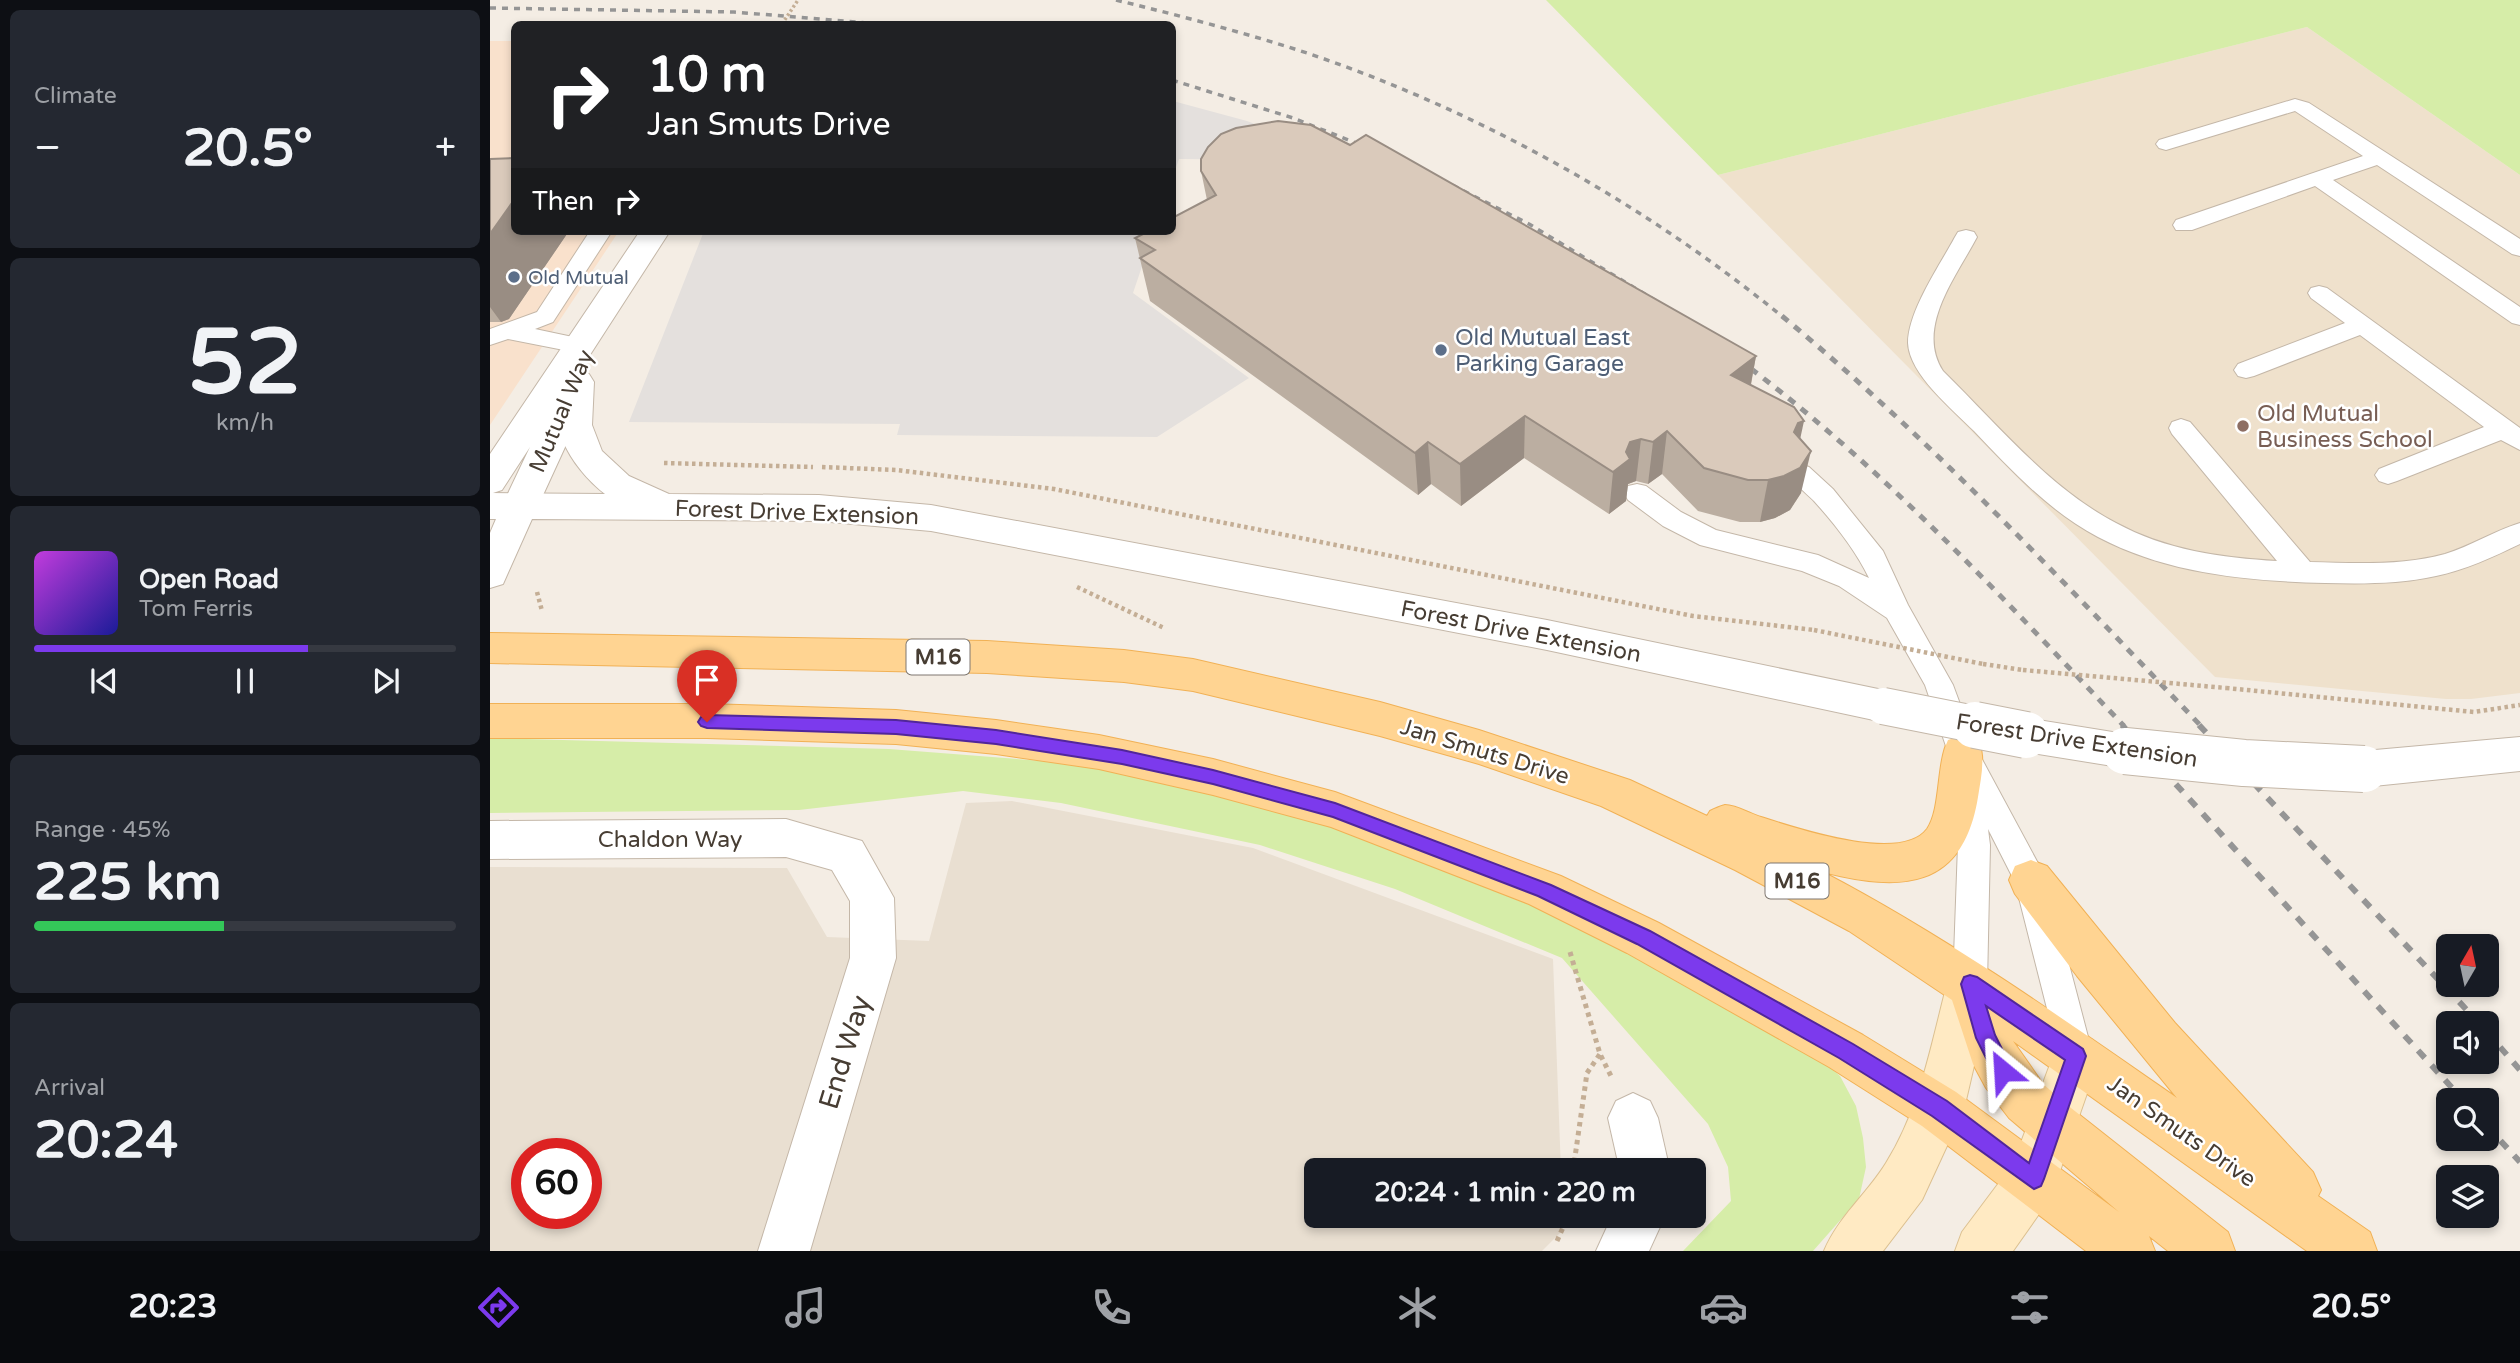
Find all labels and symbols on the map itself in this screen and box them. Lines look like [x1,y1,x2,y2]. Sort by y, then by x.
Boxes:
place label: Old Mutual [528,267,629,289]
marker: Old Mutual [506,269,522,285]
place label: Old Mutual East Parking Garage [1455,324,1630,378]
marker: Old Mutual East Parking Garage [1433,342,1449,358]
street label: Mutual Way [523,346,600,477]
place label: Old Mutual Business School [2257,400,2433,454]
marker: Old Mutual Business School [2235,418,2251,434]
street label: Forest Drive Extension [674,495,920,531]
street label: Forest Drive Extension [1398,595,1643,669]
road number: M16 [906,640,970,674]
pin [677,650,737,722]
street label: Forest Drive Extension [1954,708,2200,774]
street label: Jan Smuts Drive [1397,713,1573,791]
street label: Chaldon Way [598,826,742,854]
road number: M16 [1766,864,1828,898]
north arrow [2436,934,2499,998]
street label: End Way [812,991,878,1113]
position arrow [1966,1034,2040,1108]
street label: Jan Smuts Drive [2102,1070,2261,1194]
speed limit sign: 60 [511,1138,602,1229]

